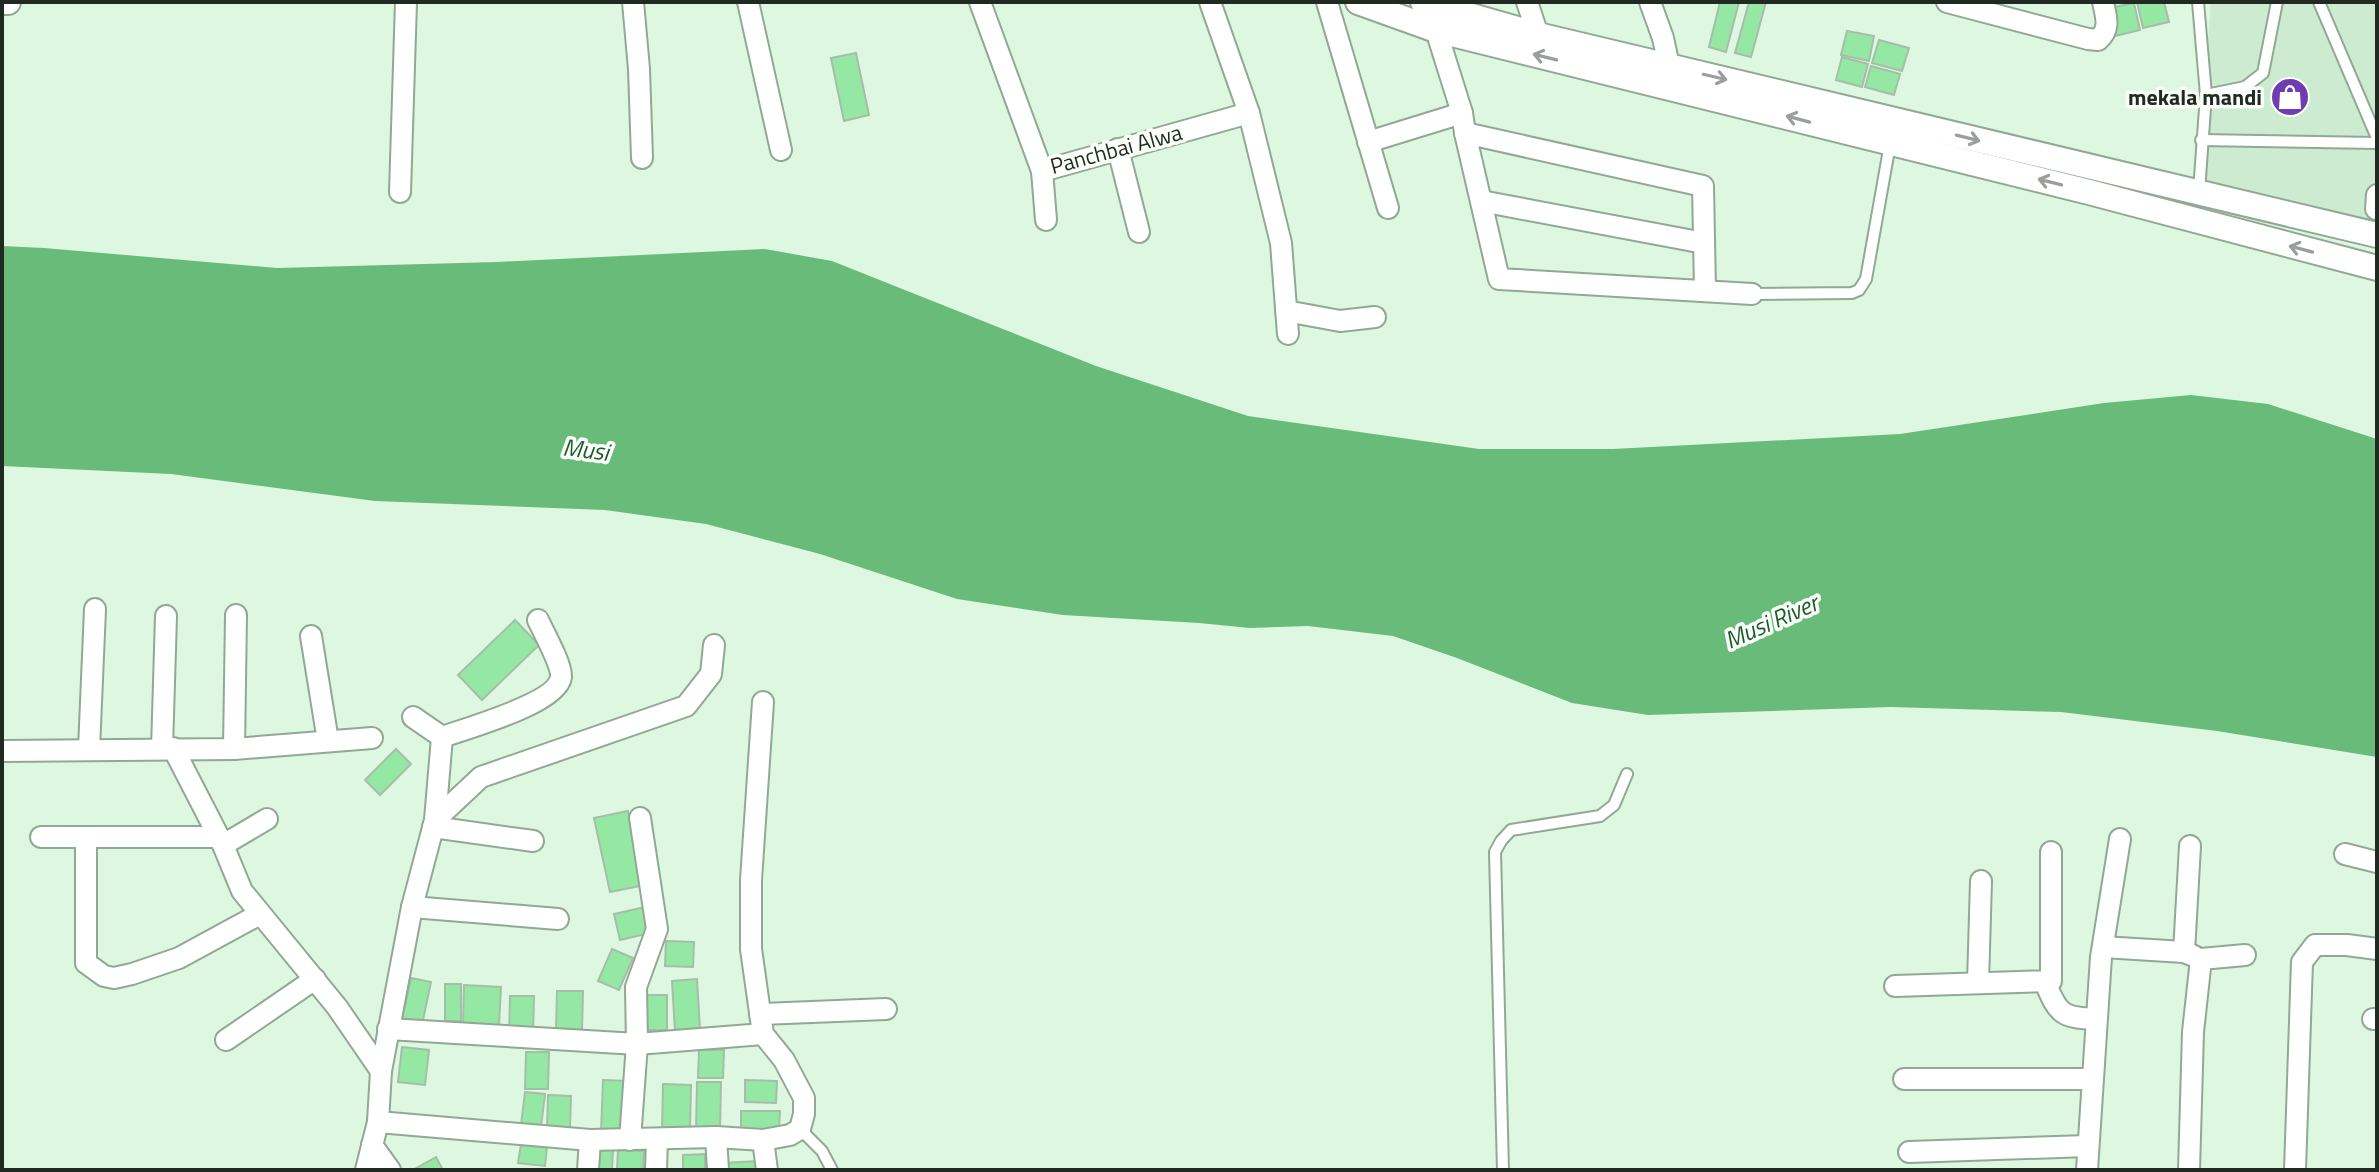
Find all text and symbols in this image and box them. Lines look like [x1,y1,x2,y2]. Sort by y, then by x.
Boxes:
one-way arrow [1533,49,1559,64]
one-way arrow [1702,71,1728,86]
shop icon: mekala mandi [2269,76,2311,118]
place label: mekala mandi [2128,80,2262,114]
one-way arrow [1786,110,1811,125]
street label: Panchbai Alwa [1046,115,1186,183]
one-way arrow [1955,131,1981,146]
one-way arrow [2038,174,2063,189]
one-way arrow [2289,240,2315,255]
water label: Musi [561,428,614,470]
water label: Musi River [1718,583,1827,658]

